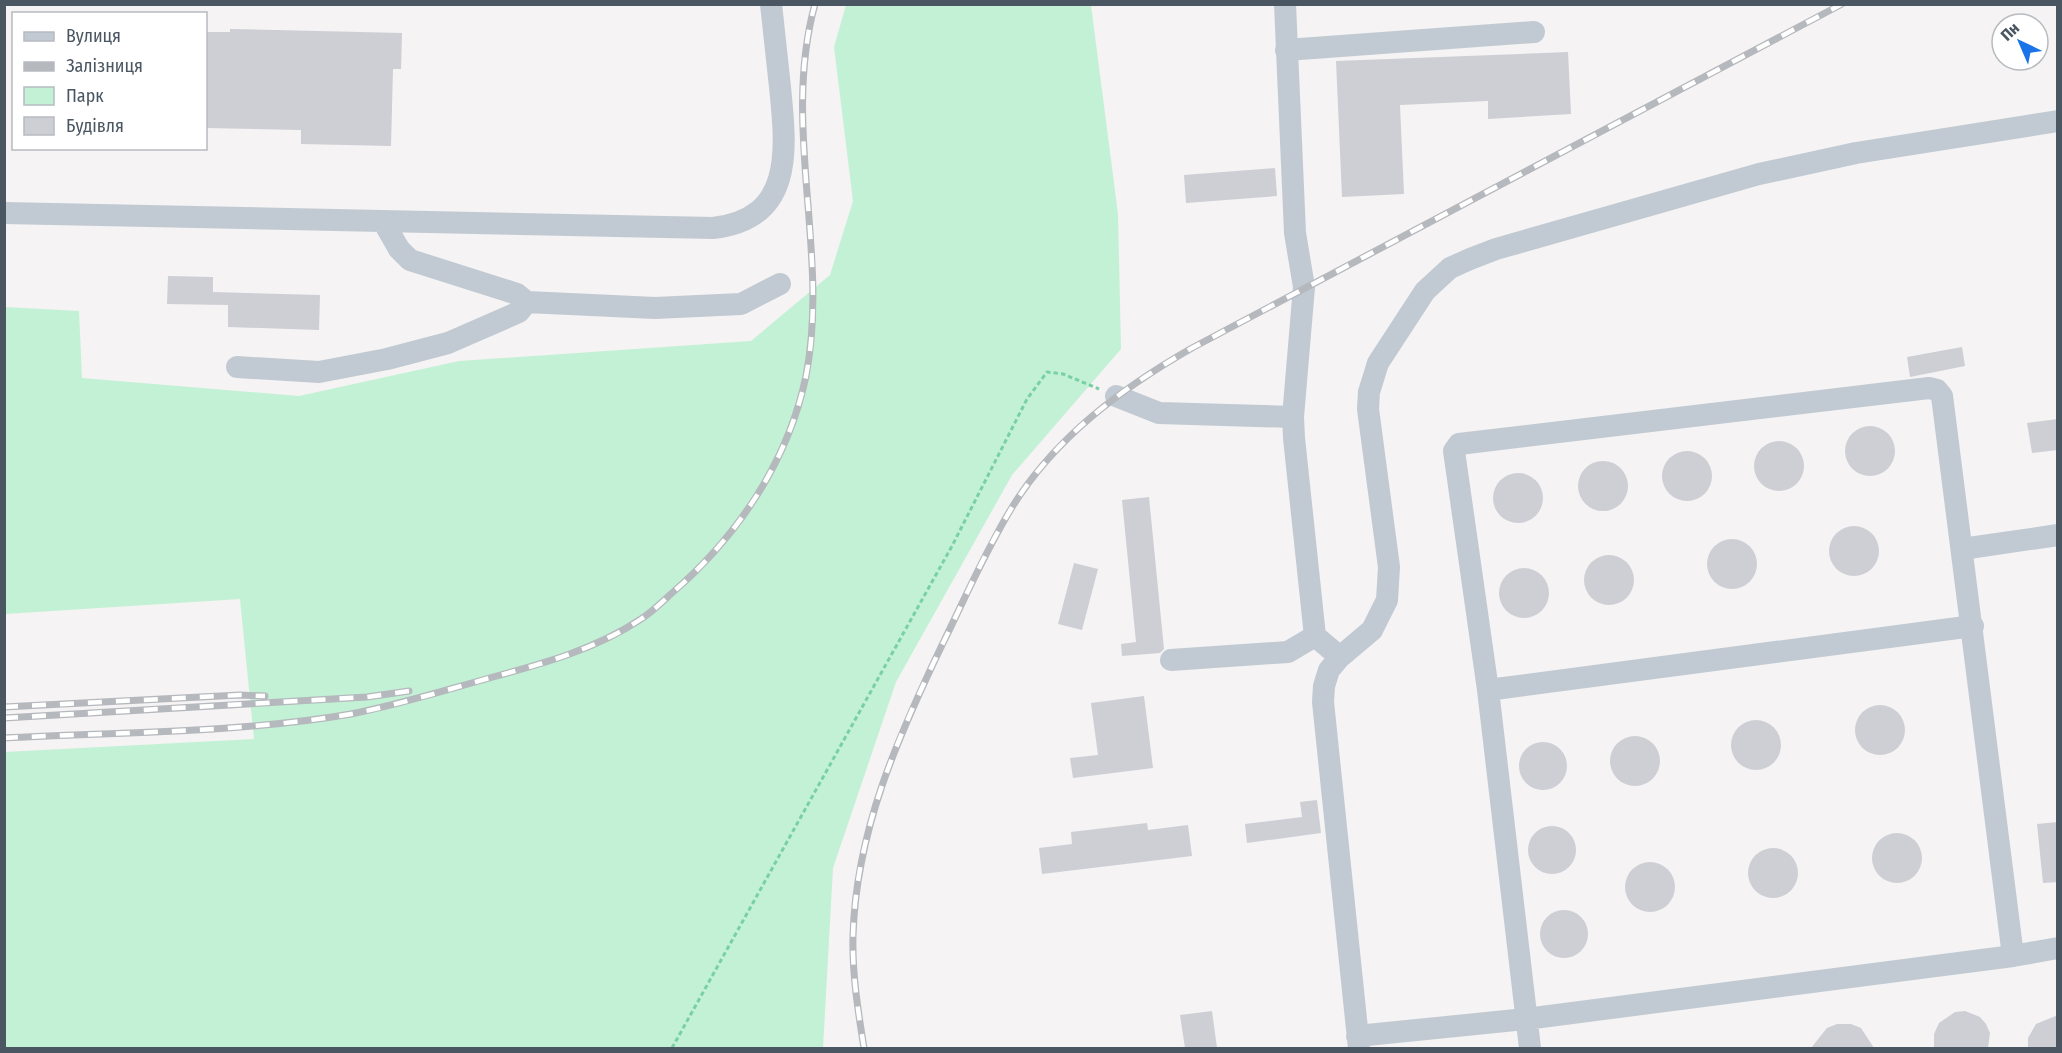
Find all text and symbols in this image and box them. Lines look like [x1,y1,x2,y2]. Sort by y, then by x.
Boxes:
legend [12,12,207,150]
north arrow [1990,12,2050,72]
text: Пн [1997,18,2023,45]
text: Вулиця [66,25,121,47]
text: Залізниця [66,55,143,77]
text: Парк [66,85,104,107]
text: Будівля [66,115,124,137]

